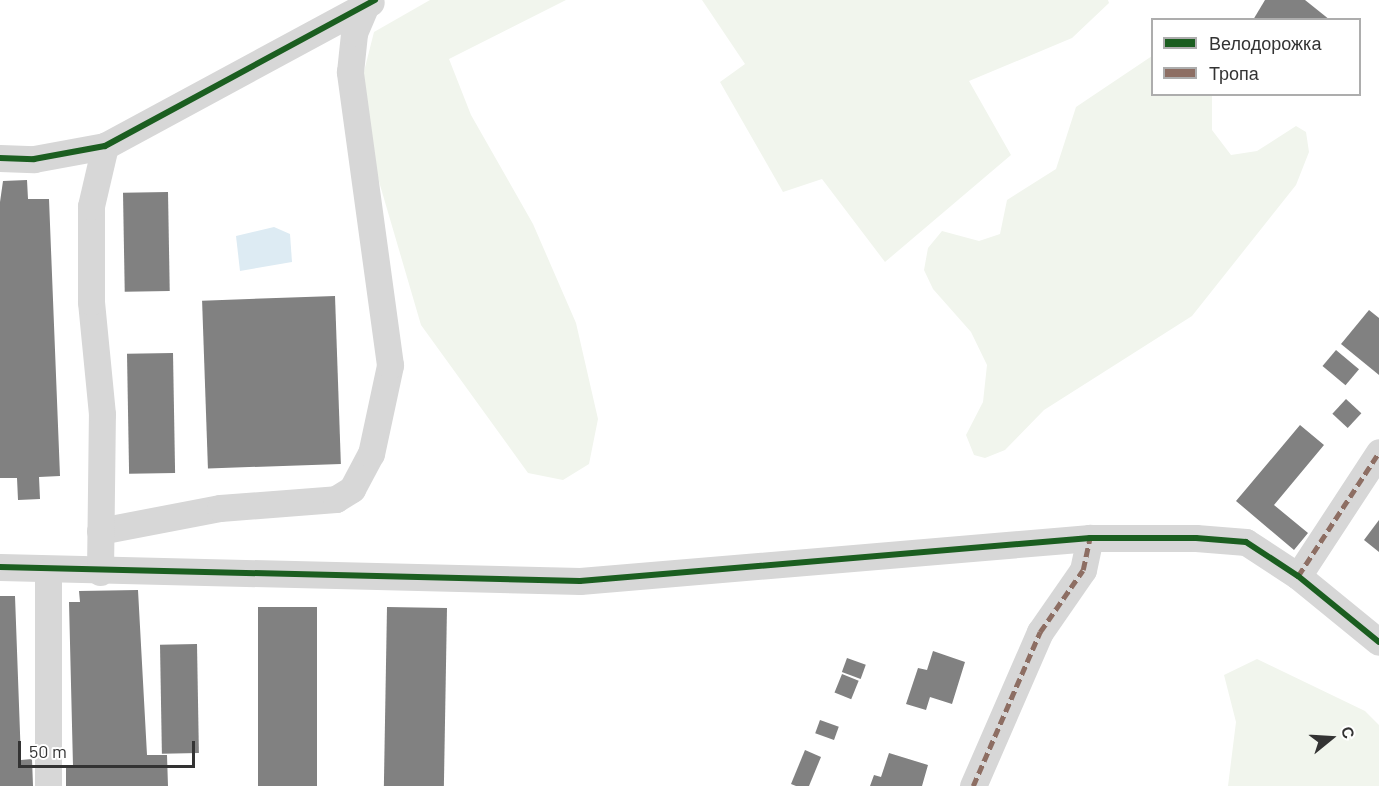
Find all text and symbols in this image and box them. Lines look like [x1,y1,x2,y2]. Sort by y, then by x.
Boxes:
legend [1151,18,1361,96]
text: Велодорожка [1209,32,1321,54]
text: Тропа [1209,62,1259,84]
north arrow [1301,708,1361,768]
text: С [1338,724,1359,741]
scale bar [21,729,198,767]
text: 50 m [29,740,67,762]

